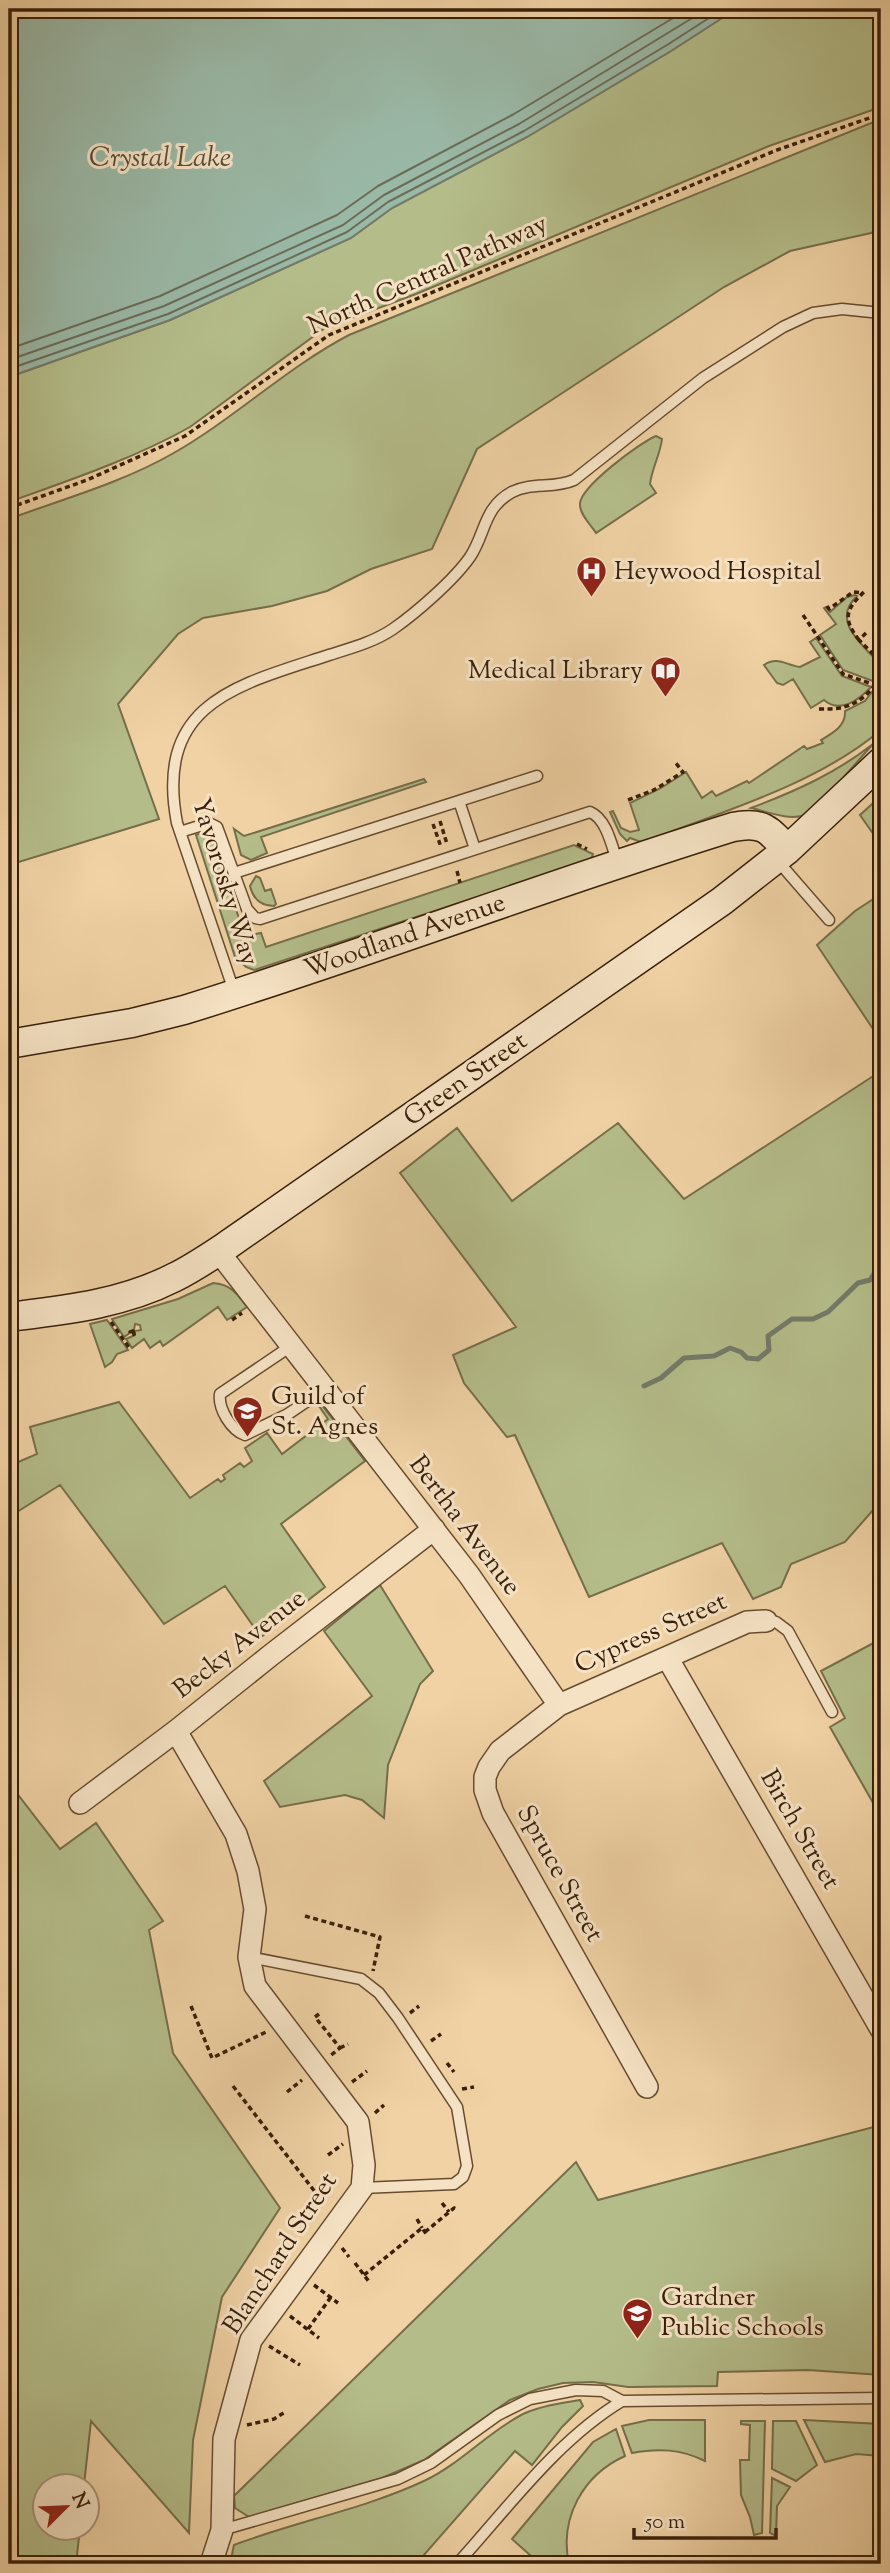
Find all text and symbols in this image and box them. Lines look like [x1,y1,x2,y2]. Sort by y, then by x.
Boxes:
water label: Crystal Lake [89,139,231,179]
street label: North Central Pathway [302,206,554,346]
place label: Heywood Hospital [614,554,821,591]
hospital icon: Heywood Hospital [574,555,608,599]
place label: Medical Library [468,653,643,690]
library icon: Medical Library [649,654,683,698]
street label: Yavorosky Way [181,794,267,971]
street label: Woodland Avenue [299,885,511,989]
street label: Green Street [397,1024,535,1136]
place label: Guild of St. Agnes [271,1379,378,1446]
school or university icon: Guild of St. Agnes [231,1395,265,1439]
street label: Bertha Avenue [399,1448,529,1604]
street label: Becky Avenue [166,1581,314,1709]
street label: Cypress Street [569,1584,733,1684]
street label: Birch Street [750,1763,848,1897]
street label: Spruce Street [506,1799,612,1949]
street label: Blanchard Street [215,2166,347,2342]
place label: Gardner Public Schools [661,2280,824,2347]
school or university icon: Gardner Public Schools [621,2296,655,2340]
north arrow [32,2472,102,2542]
text: N [64,2489,95,2514]
scale bar [634,2496,776,2540]
text: 50 m [644,2508,685,2538]

